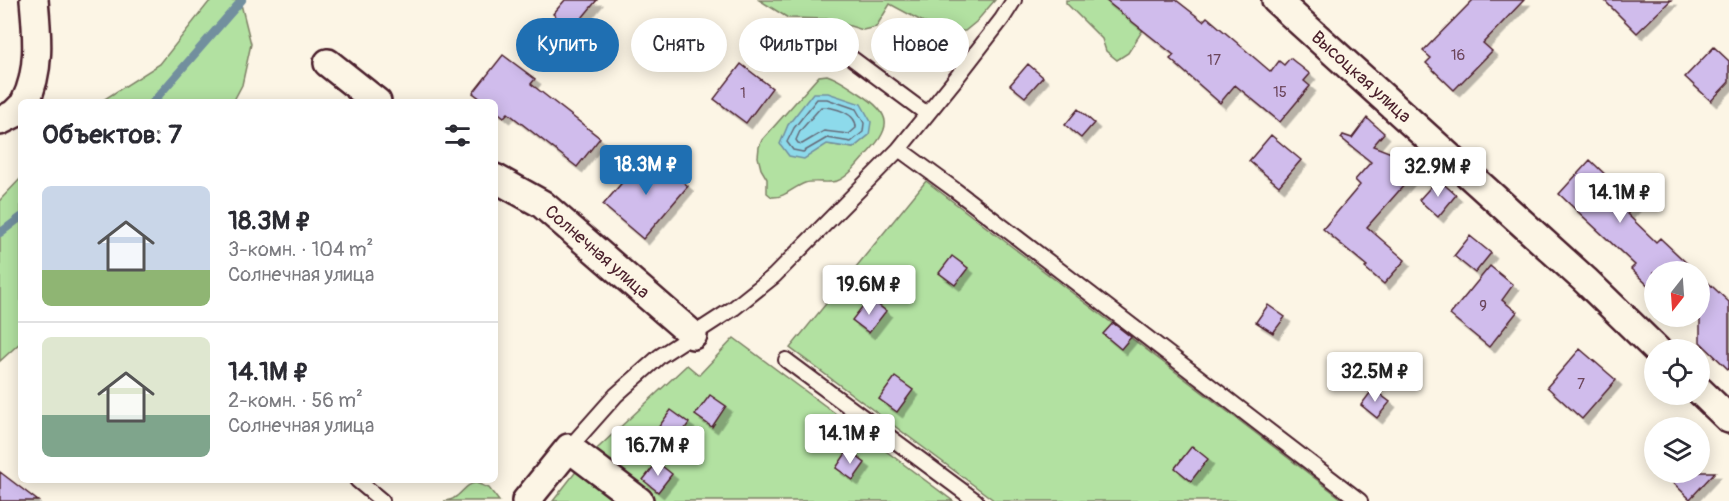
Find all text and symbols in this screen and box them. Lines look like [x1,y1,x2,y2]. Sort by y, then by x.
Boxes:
chip: Купить [516,18,619,72]
chip: Снять [631,18,727,72]
chip: Фильтры [739,18,859,72]
chip: Новое [871,18,969,72]
street label: Высоцкая улица [1306,26,1416,128]
house number: 16 [1451,46,1465,65]
house number: 17 [1207,51,1221,70]
house number: 15 [1273,83,1287,102]
house number: 1 [740,84,746,103]
text: Объектов: 7 [42,119,182,151]
icon: filters [441,119,474,152]
pin: 18.3M ₽ [591,145,701,196]
pin: 32.9M ₽ [1383,147,1493,198]
text: 18.3M ₽ [614,152,678,177]
text: 32.9M ₽ [1404,154,1472,179]
pin: 14.1M ₽ [1565,173,1675,224]
text: 14.1M ₽ [1589,180,1651,205]
street label: Солнечная улица [540,200,654,304]
text: 18.3M ₽ [228,205,311,237]
icon: home [90,210,162,282]
text: 3-комн. · 104 m² [228,237,373,262]
north arrow [1644,261,1710,327]
map controls [1644,261,1710,483]
text: Солнечная улица [228,262,374,287]
pin: 19.6M ₽ [814,265,924,316]
text: 19.6M ₽ [837,272,901,297]
house number: 9 [1479,297,1487,316]
button: locate [1644,339,1710,405]
pin: 32.5M ₽ [1320,352,1430,403]
text: 14.1M ₽ [228,356,309,388]
text: 32.5M ₽ [1341,359,1409,384]
icon: home [90,361,162,433]
house number: 7 [1577,375,1585,394]
text: 2-комн. · 56 m² [228,388,363,413]
text: Солнечная улица [228,413,374,438]
pin: 14.1M ₽ [795,414,905,465]
button: layers [1644,417,1710,483]
text: 14.1M ₽ [819,421,881,446]
pin: 16.7M ₽ [603,426,713,477]
text: 16.7M ₽ [625,433,691,458]

